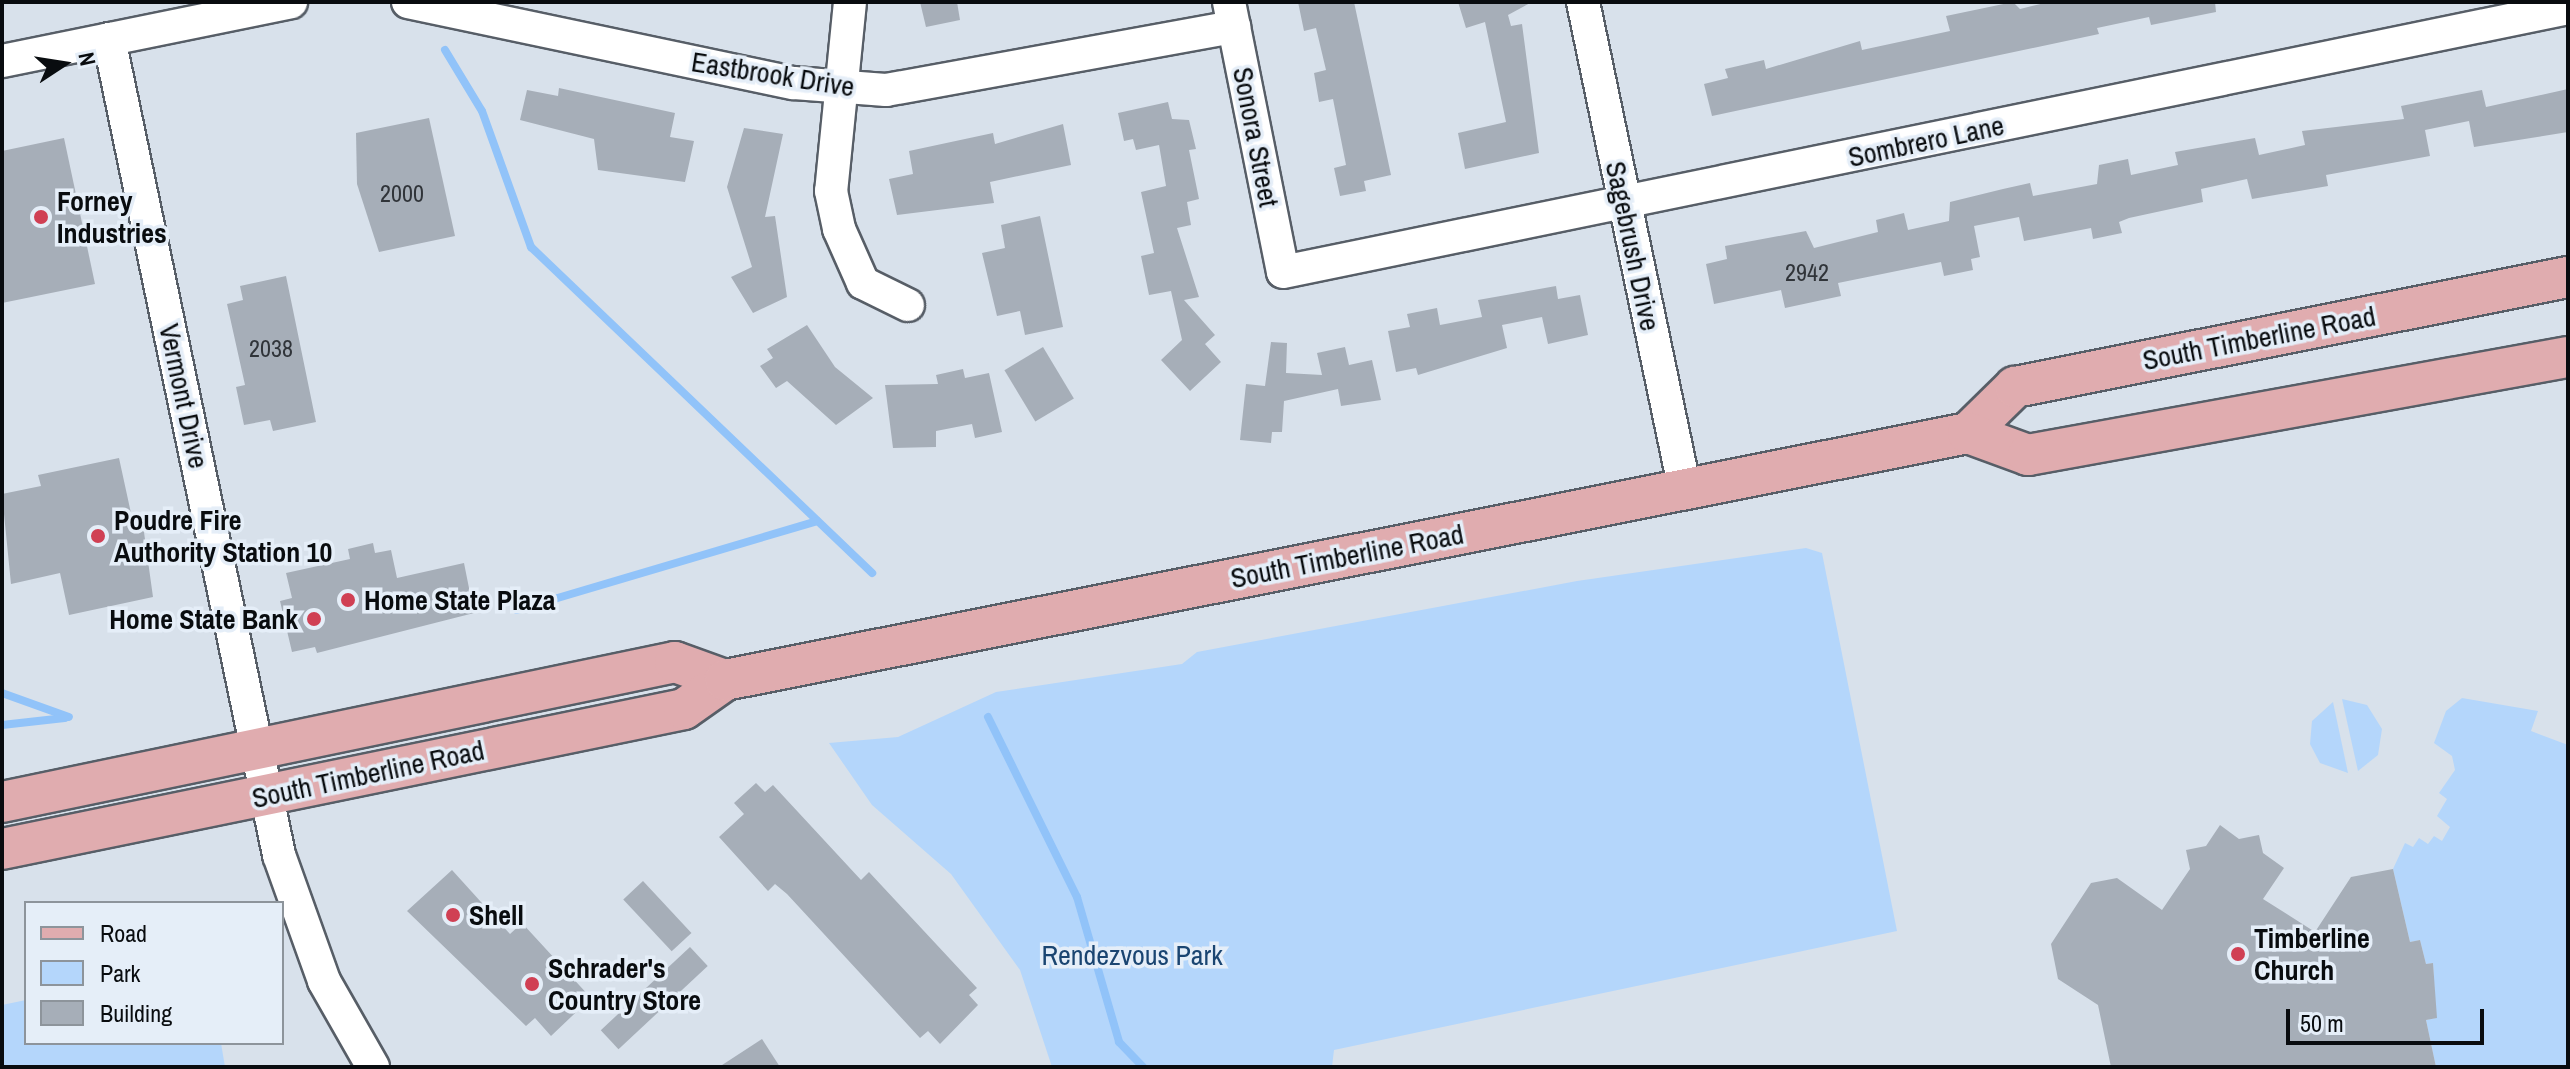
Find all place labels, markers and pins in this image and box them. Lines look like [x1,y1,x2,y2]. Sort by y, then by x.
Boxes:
place label: Forney Industries [57,184,167,250]
marker: Forney Industries [32,208,50,226]
place label: Poudre Fire Authority Station 10 [114,503,332,569]
marker: Poudre Fire Authority Station 10 [89,527,107,545]
place label: Home State Plaza [364,583,555,617]
marker: Home State Plaza [339,591,357,609]
place label: Home State Bank [109,602,298,636]
marker: Home State Bank [305,610,323,628]
place label: Shell [469,898,524,932]
marker: Shell [444,906,462,924]
place label: Timberline Church [2254,921,2370,987]
marker: Timberline Church [2229,945,2247,963]
place label: Schrader's Country Store [548,951,701,1017]
marker: Schrader's Country Store [523,975,541,993]

